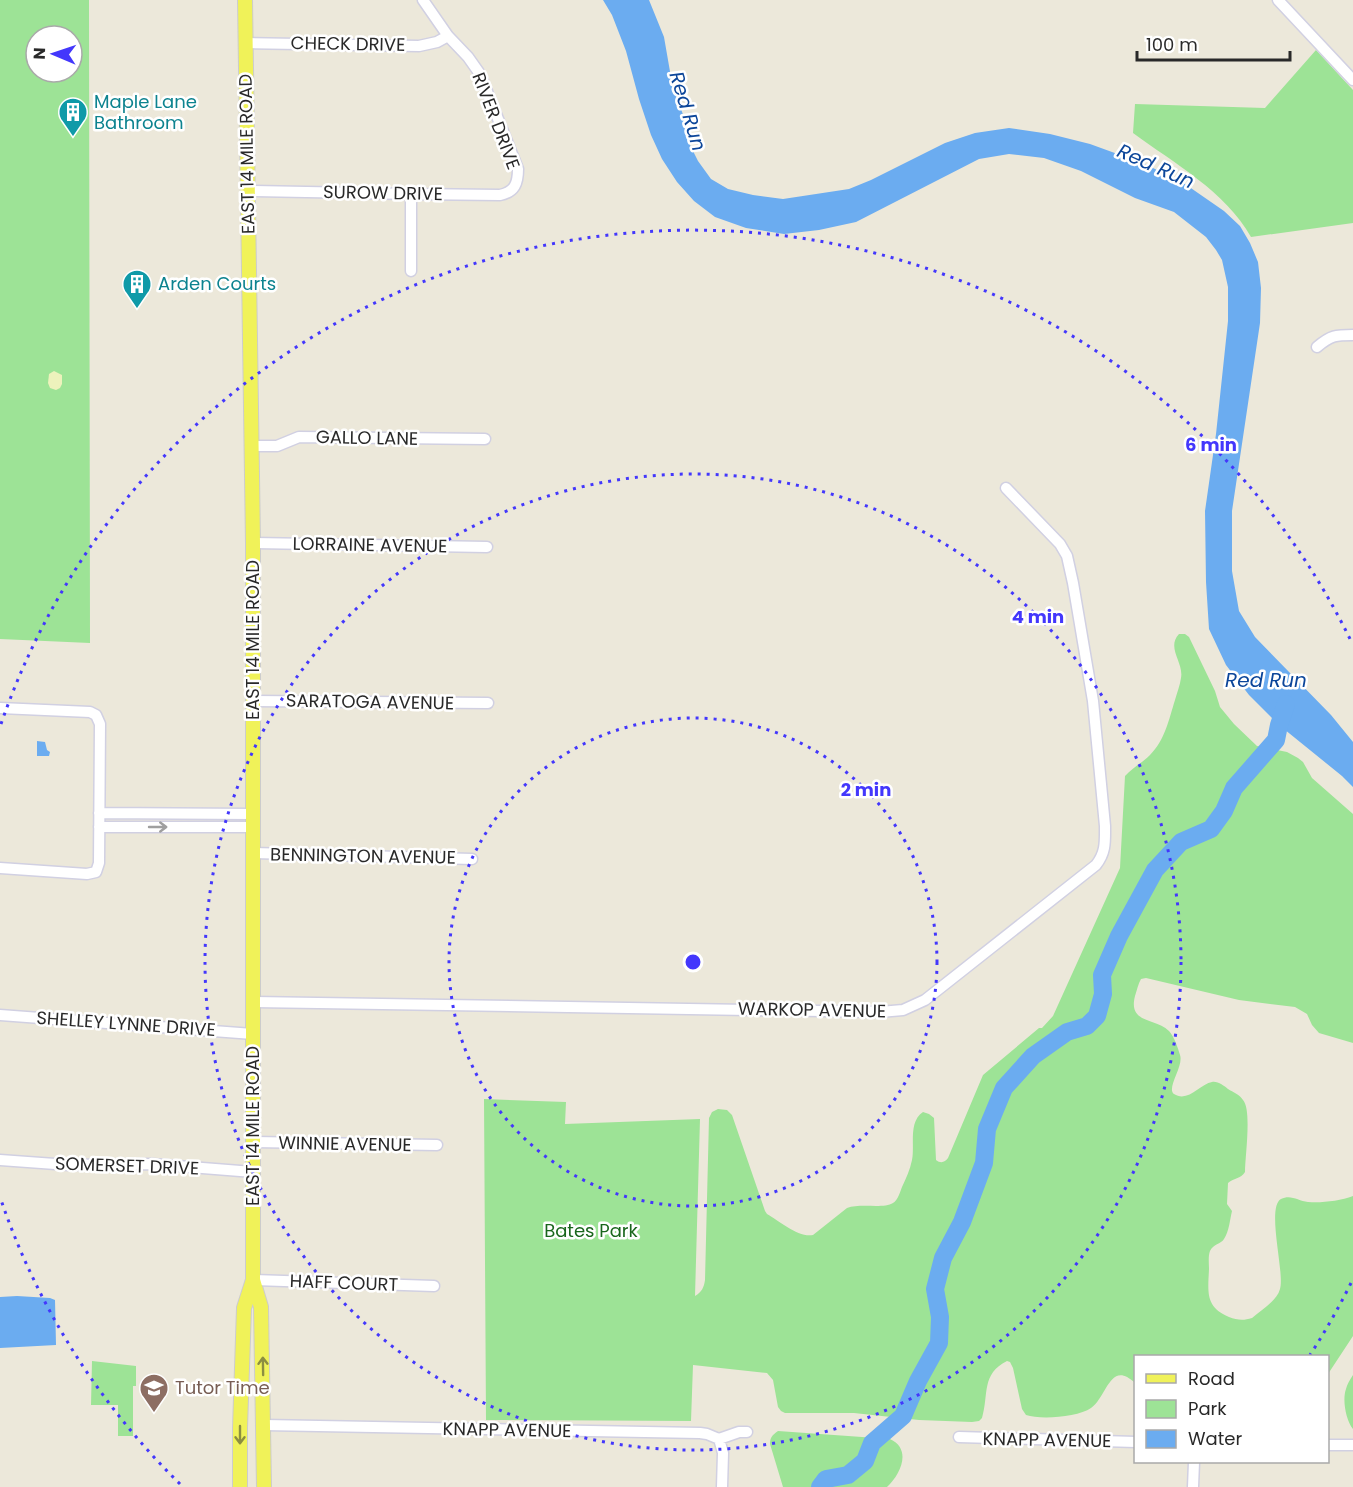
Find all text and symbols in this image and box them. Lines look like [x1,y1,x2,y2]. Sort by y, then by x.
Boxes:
north arrow [24,24,84,84]
scale bar [1137,24,1290,62]
street label: CHECK DRIVE [291,30,406,57]
text: 100 m [1146,32,1198,57]
text: N [28,47,51,60]
water label: Red Run [663,68,713,154]
street label: RIVER DRIVE [467,69,526,173]
street label: EAST 14 MILE ROAD [233,74,260,234]
place label: Maple Lane Bathroom [94,89,197,135]
building icon: Maple Lane Bathroom [57,96,89,138]
water label: Red Run [1113,137,1199,195]
street label: SUROW DRIVE [323,179,443,206]
building icon: Arden Courts [121,268,153,310]
place label: Arden Courts [158,271,276,296]
street label: GALLO LANE [316,424,418,451]
text: 6 min [1185,432,1237,457]
street label: LORRAINE AVENUE [292,531,448,558]
street label: EAST 14 MILE ROAD [240,560,265,720]
text: 4 min [1012,604,1064,629]
water label: Red Run [1225,666,1307,694]
street label: SARATOGA AVENUE [286,688,454,715]
text: 2 min [841,777,891,802]
one-way arrow [147,821,167,833]
street label: BENNINGTON AVENUE [270,841,456,870]
centre of rings [683,952,703,972]
street label: WARKOP AVENUE [738,996,886,1023]
street label: SHELLEY LYNNE DRIVE [36,1005,216,1042]
street label: EAST 14 MILE ROAD [240,1046,265,1206]
street label: WINNIE AVENUE [278,1130,412,1157]
street label: SOMERSET DRIVE [55,1150,200,1181]
park label: Bates Park [544,1218,639,1243]
street label: HAFF COURT [289,1268,399,1297]
legend [1134,1355,1329,1463]
one-way arrow [257,1356,269,1376]
text: Road [1188,1366,1235,1391]
school or university icon: Tutor Time [138,1372,170,1414]
place label: Tutor Time [175,1375,270,1400]
text: Park [1188,1396,1227,1421]
street label: KNAPP AVENUE [442,1416,572,1443]
one-way arrow [234,1424,246,1444]
street label: KNAPP AVENUE [982,1426,1112,1453]
text: Water [1188,1426,1242,1451]

